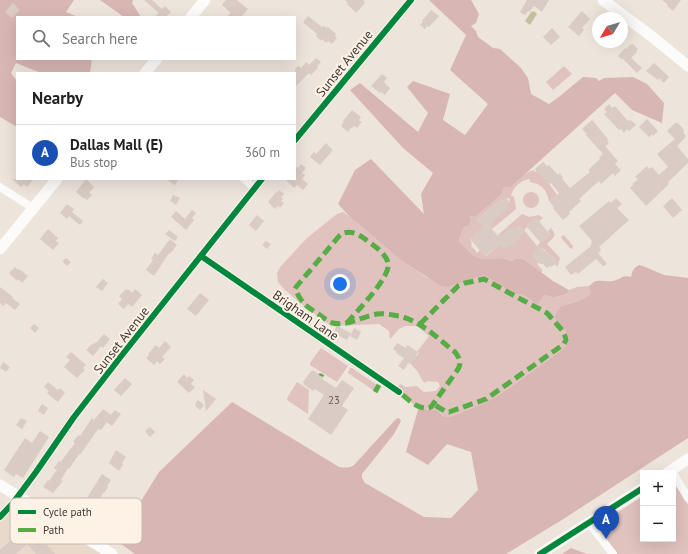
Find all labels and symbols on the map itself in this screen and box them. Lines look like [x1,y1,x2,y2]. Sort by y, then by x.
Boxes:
north arrow [592,12,628,48]
street label: Sunset Avenue [312,26,377,100]
your location [330,274,350,294]
street label: Brigham Lane [269,286,342,344]
street label: Sunset Avenue [90,303,153,378]
house number: 23 [328,393,340,407]
legend [10,498,142,544]
text: Cycle path [43,505,92,519]
pin: A [593,506,619,539]
text: Path [43,523,64,537]

